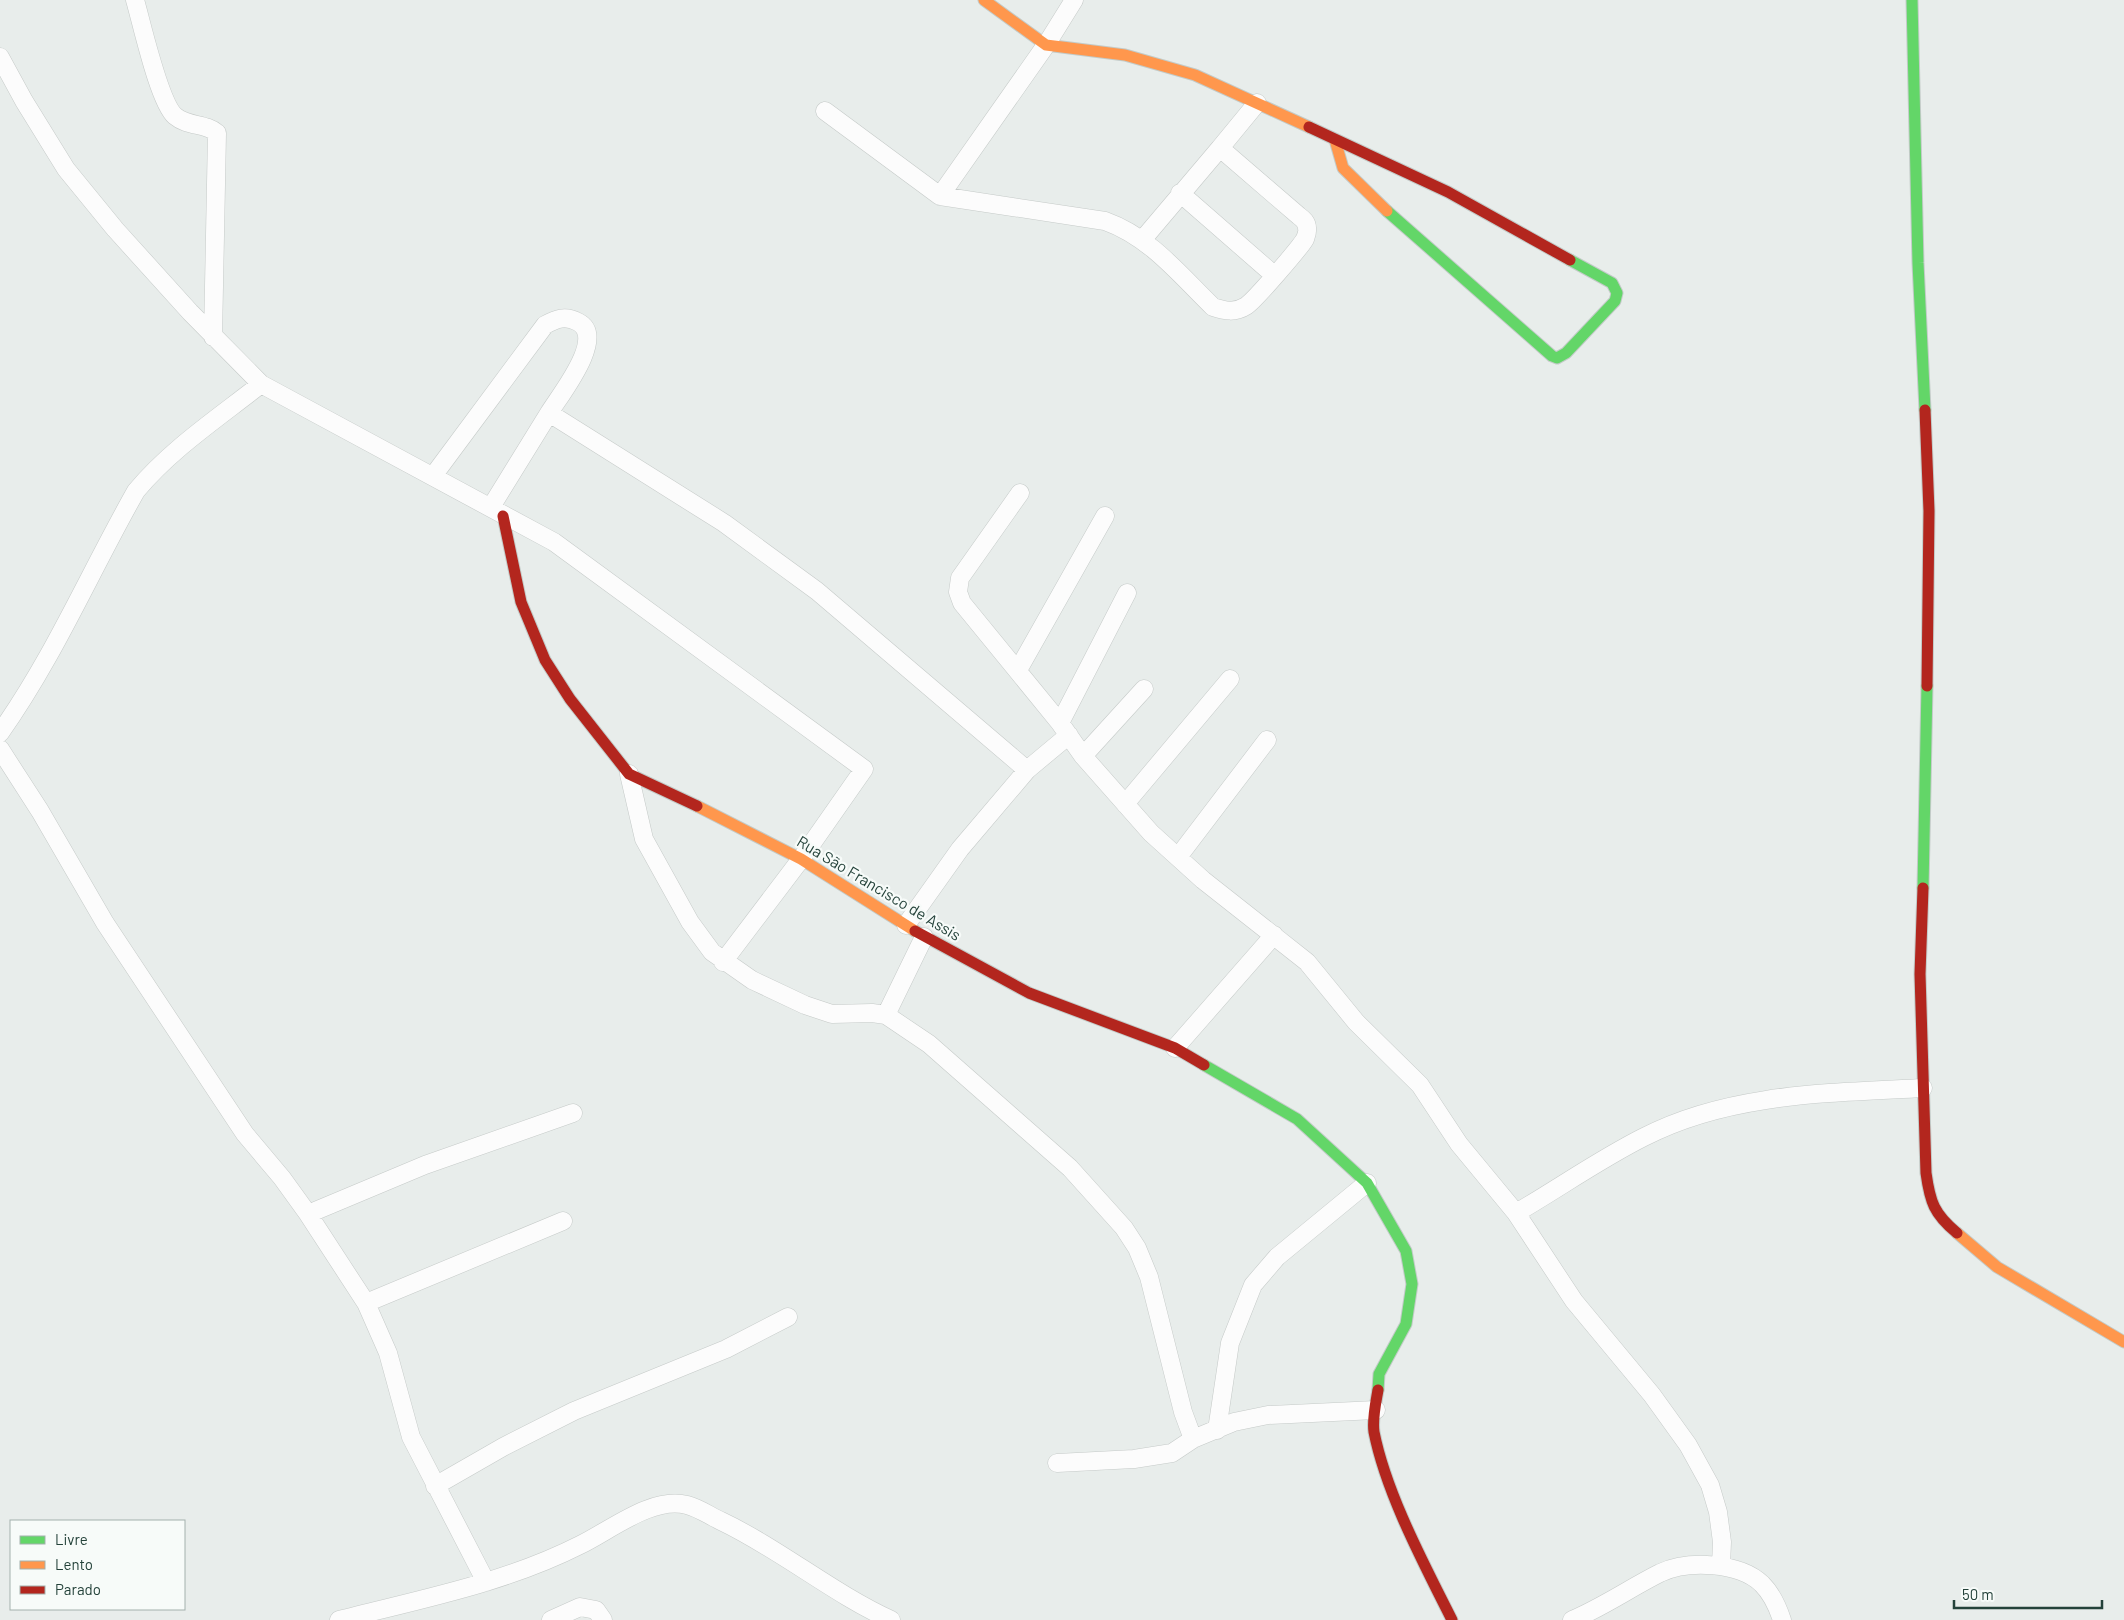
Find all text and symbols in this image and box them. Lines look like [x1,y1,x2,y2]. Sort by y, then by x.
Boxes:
street label: Rua São Francisco de Assis [794,831,965,944]
legend [10,1520,185,1610]
text: Livre [55,1530,88,1548]
text: Lento [55,1555,93,1573]
scale bar [1954,1578,2102,1610]
text: Parado [55,1580,101,1598]
text: 50 m [1962,1585,1994,1603]

